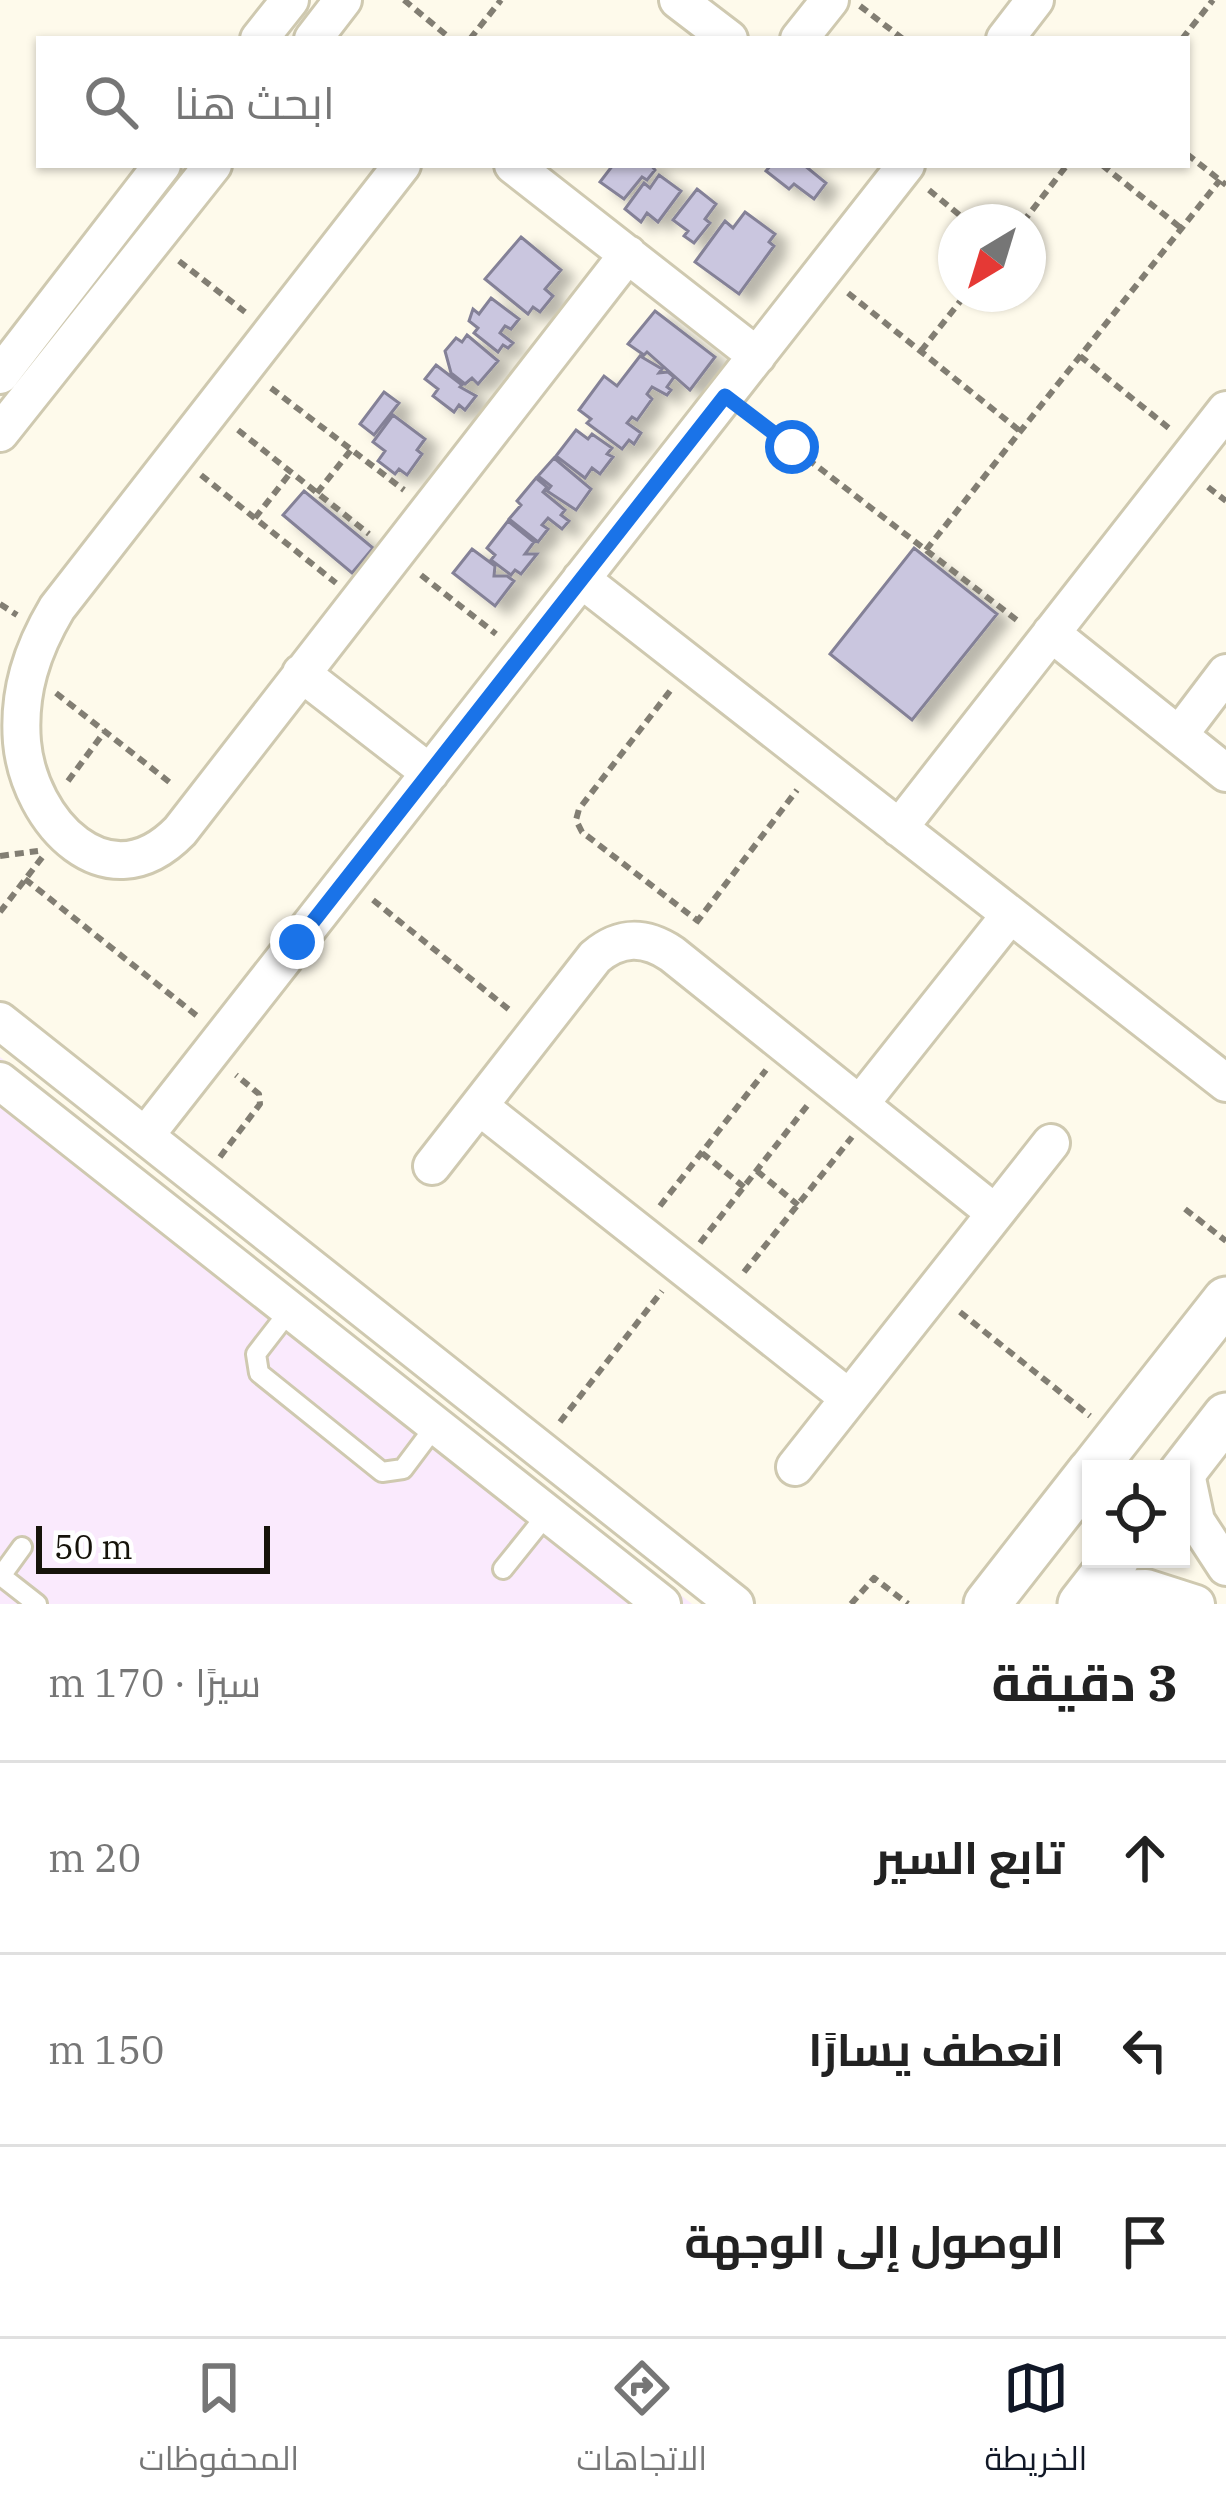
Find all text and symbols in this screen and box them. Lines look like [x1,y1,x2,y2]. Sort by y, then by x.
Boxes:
search box [36,36,1190,168]
icon: search [78,69,144,135]
text: ابحث هنا [174,73,335,131]
north arrow [938,204,1046,312]
route start [765,420,819,474]
route end [270,915,324,969]
map controls [1082,1460,1190,1568]
button: locate [1082,1460,1190,1568]
scale bar [36,1520,270,1573]
text: 50 m [54,1525,133,1568]
text: 3 دقيقة [991,1649,1178,1715]
text: سيرًا · 170 m [48,1657,261,1708]
icon: ahead [1112,1825,1178,1891]
text: تابع السير [875,1828,1064,1886]
text: 20 m [48,1832,141,1883]
icon: left [1112,2017,1178,2083]
text: انعطف يسارًا [808,2020,1064,2078]
text: 150 m [48,2024,164,2075]
icon: arrive [1112,2209,1178,2275]
text: الوصول إلى الوجهة [685,2212,1064,2270]
tab: المحفوظات [139,2355,299,2489]
tab: الاتجاهات [577,2355,707,2489]
tab: الخريطة [984,2355,1087,2489]

